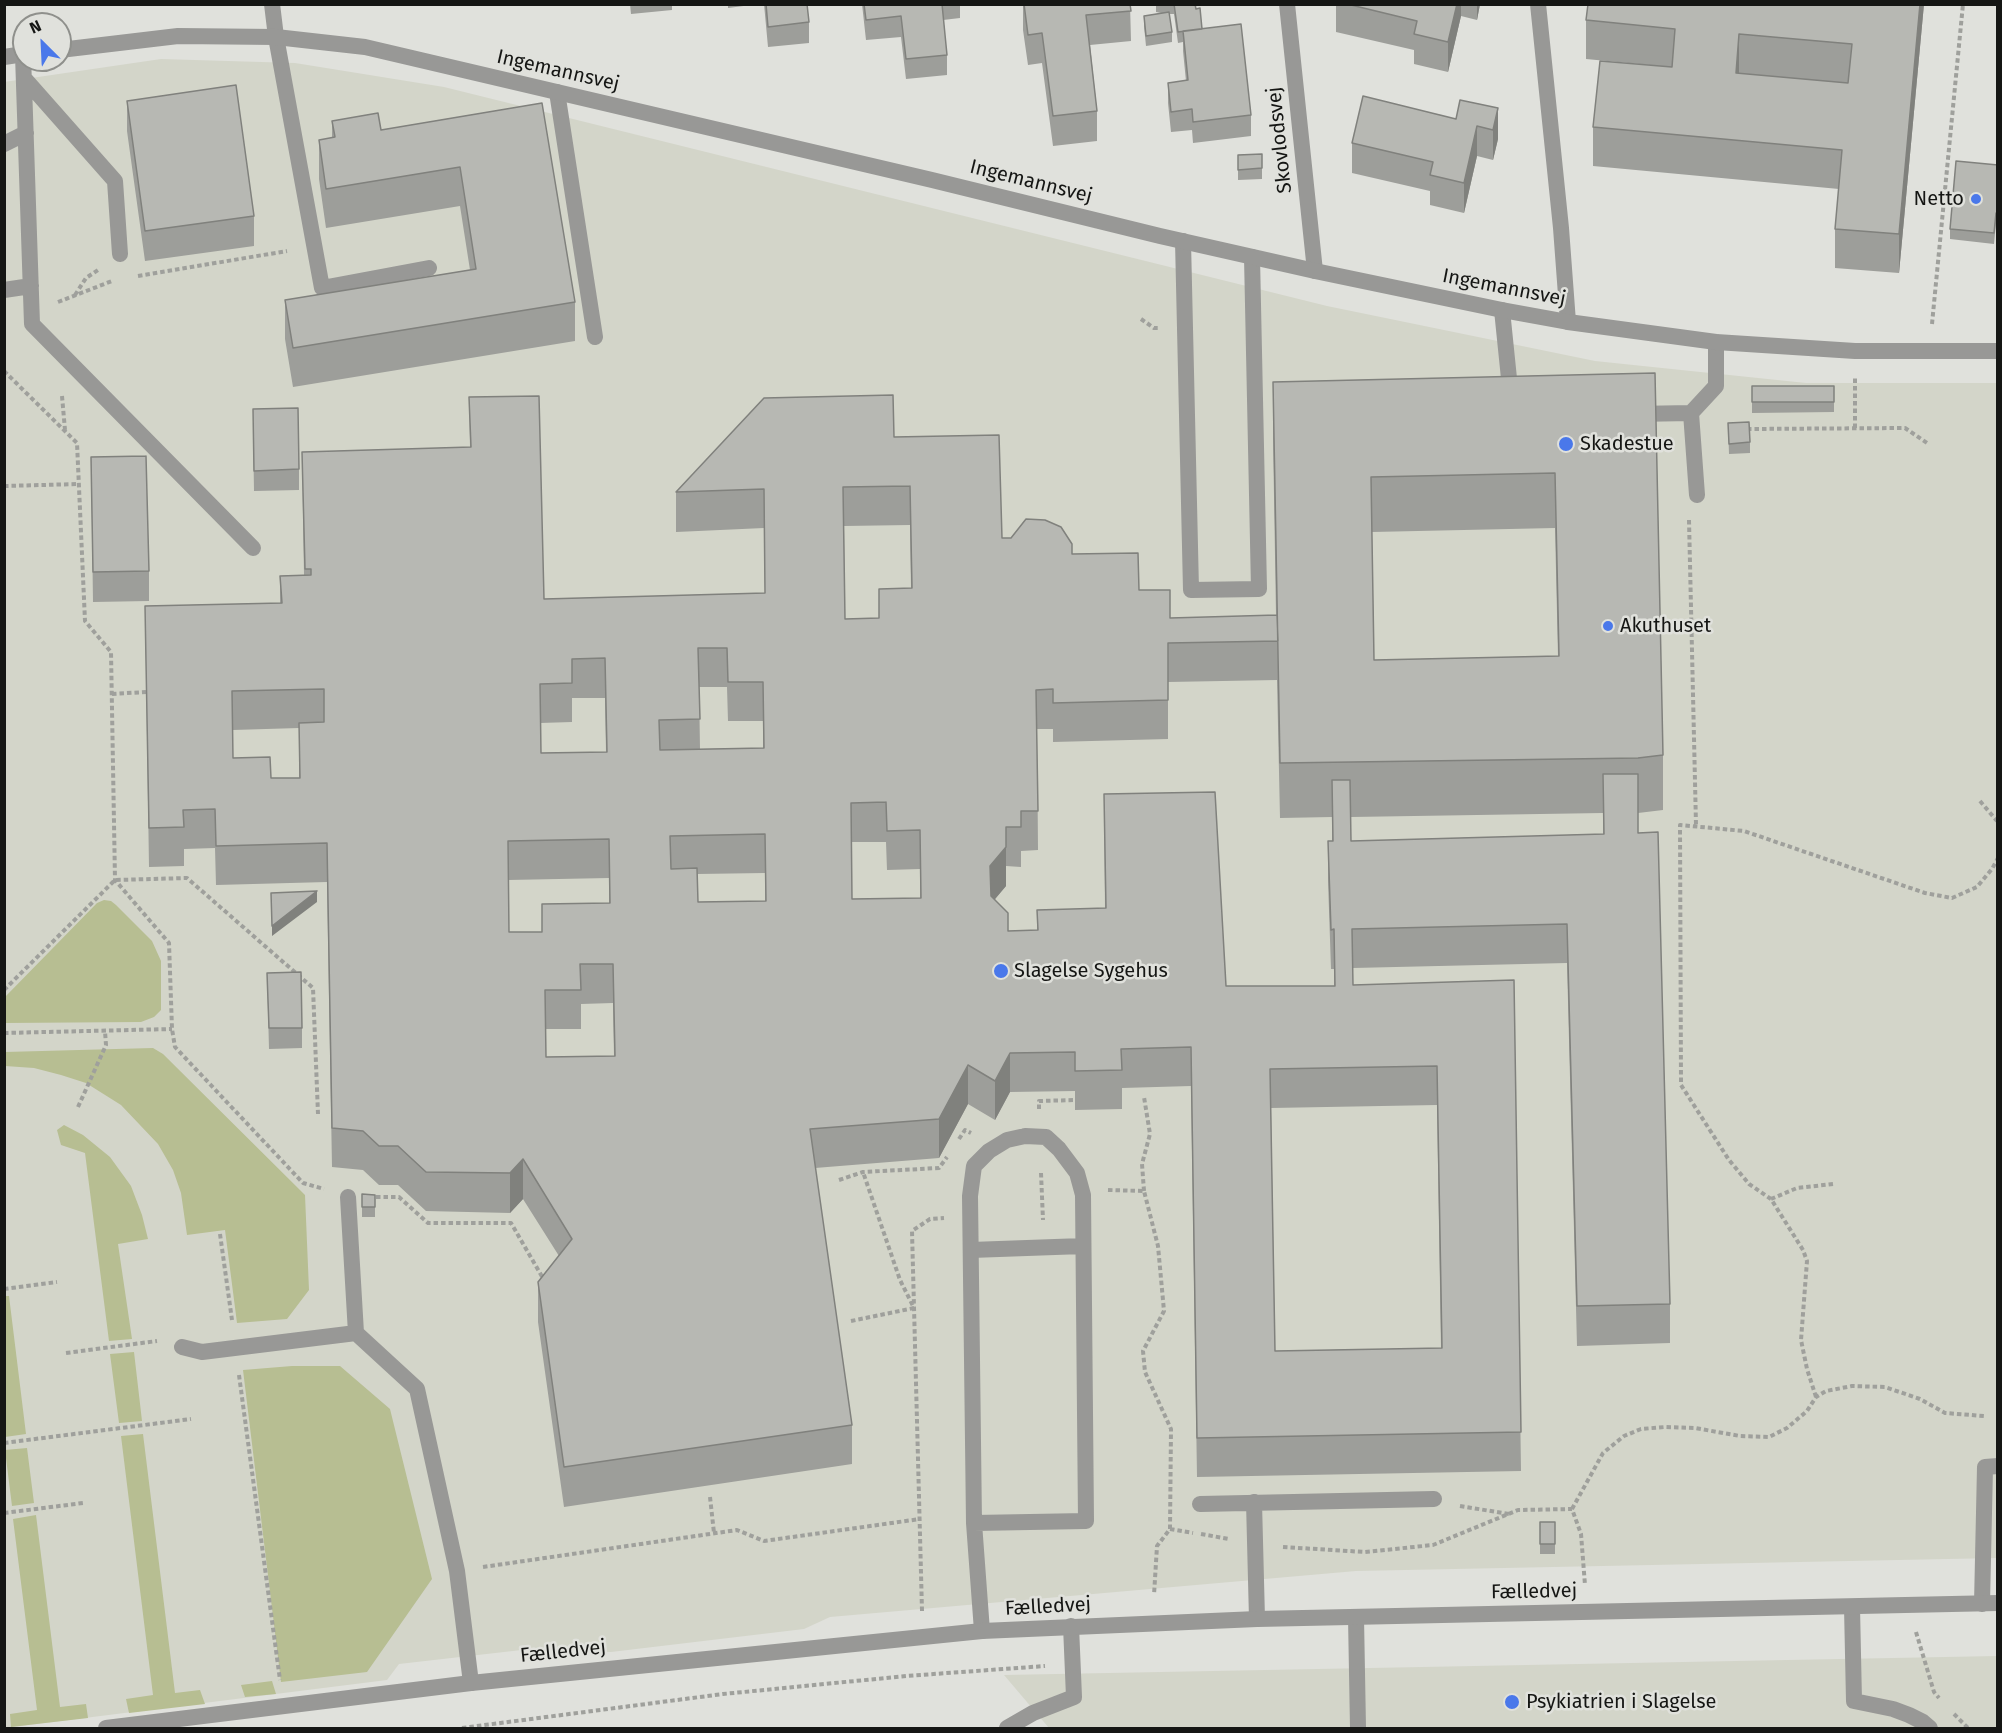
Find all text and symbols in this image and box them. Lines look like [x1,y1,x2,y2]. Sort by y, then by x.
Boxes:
north arrow [12,12,72,72]
text: N [27,16,44,38]
street label: Ingemannsvej [494,45,622,97]
street label: Skovlodsvej [1262,86,1298,194]
street label: Ingemannsvej [967,155,1095,209]
place label: Netto [1914,187,1964,211]
marker: Netto [1969,192,1983,206]
street label: Ingemannsvej [1440,264,1568,312]
place label: Skadestue [1580,432,1674,456]
marker: Skadestue [1557,435,1575,453]
place label: Akuthuset [1620,614,1711,638]
marker: Akuthuset [1601,619,1615,633]
place label: Slagelse Sygehus [1014,959,1168,983]
marker: Slagelse Sygehus [992,962,1010,980]
street label: Fælledvej [1491,1579,1577,1605]
street label: Fælledvej [1004,1593,1092,1621]
street label: Fælledvej [519,1636,607,1668]
place label: Psykiatrien i Slagelse [1526,1690,1716,1714]
marker: Psykiatrien i Slagelse [1503,1693,1521,1711]

